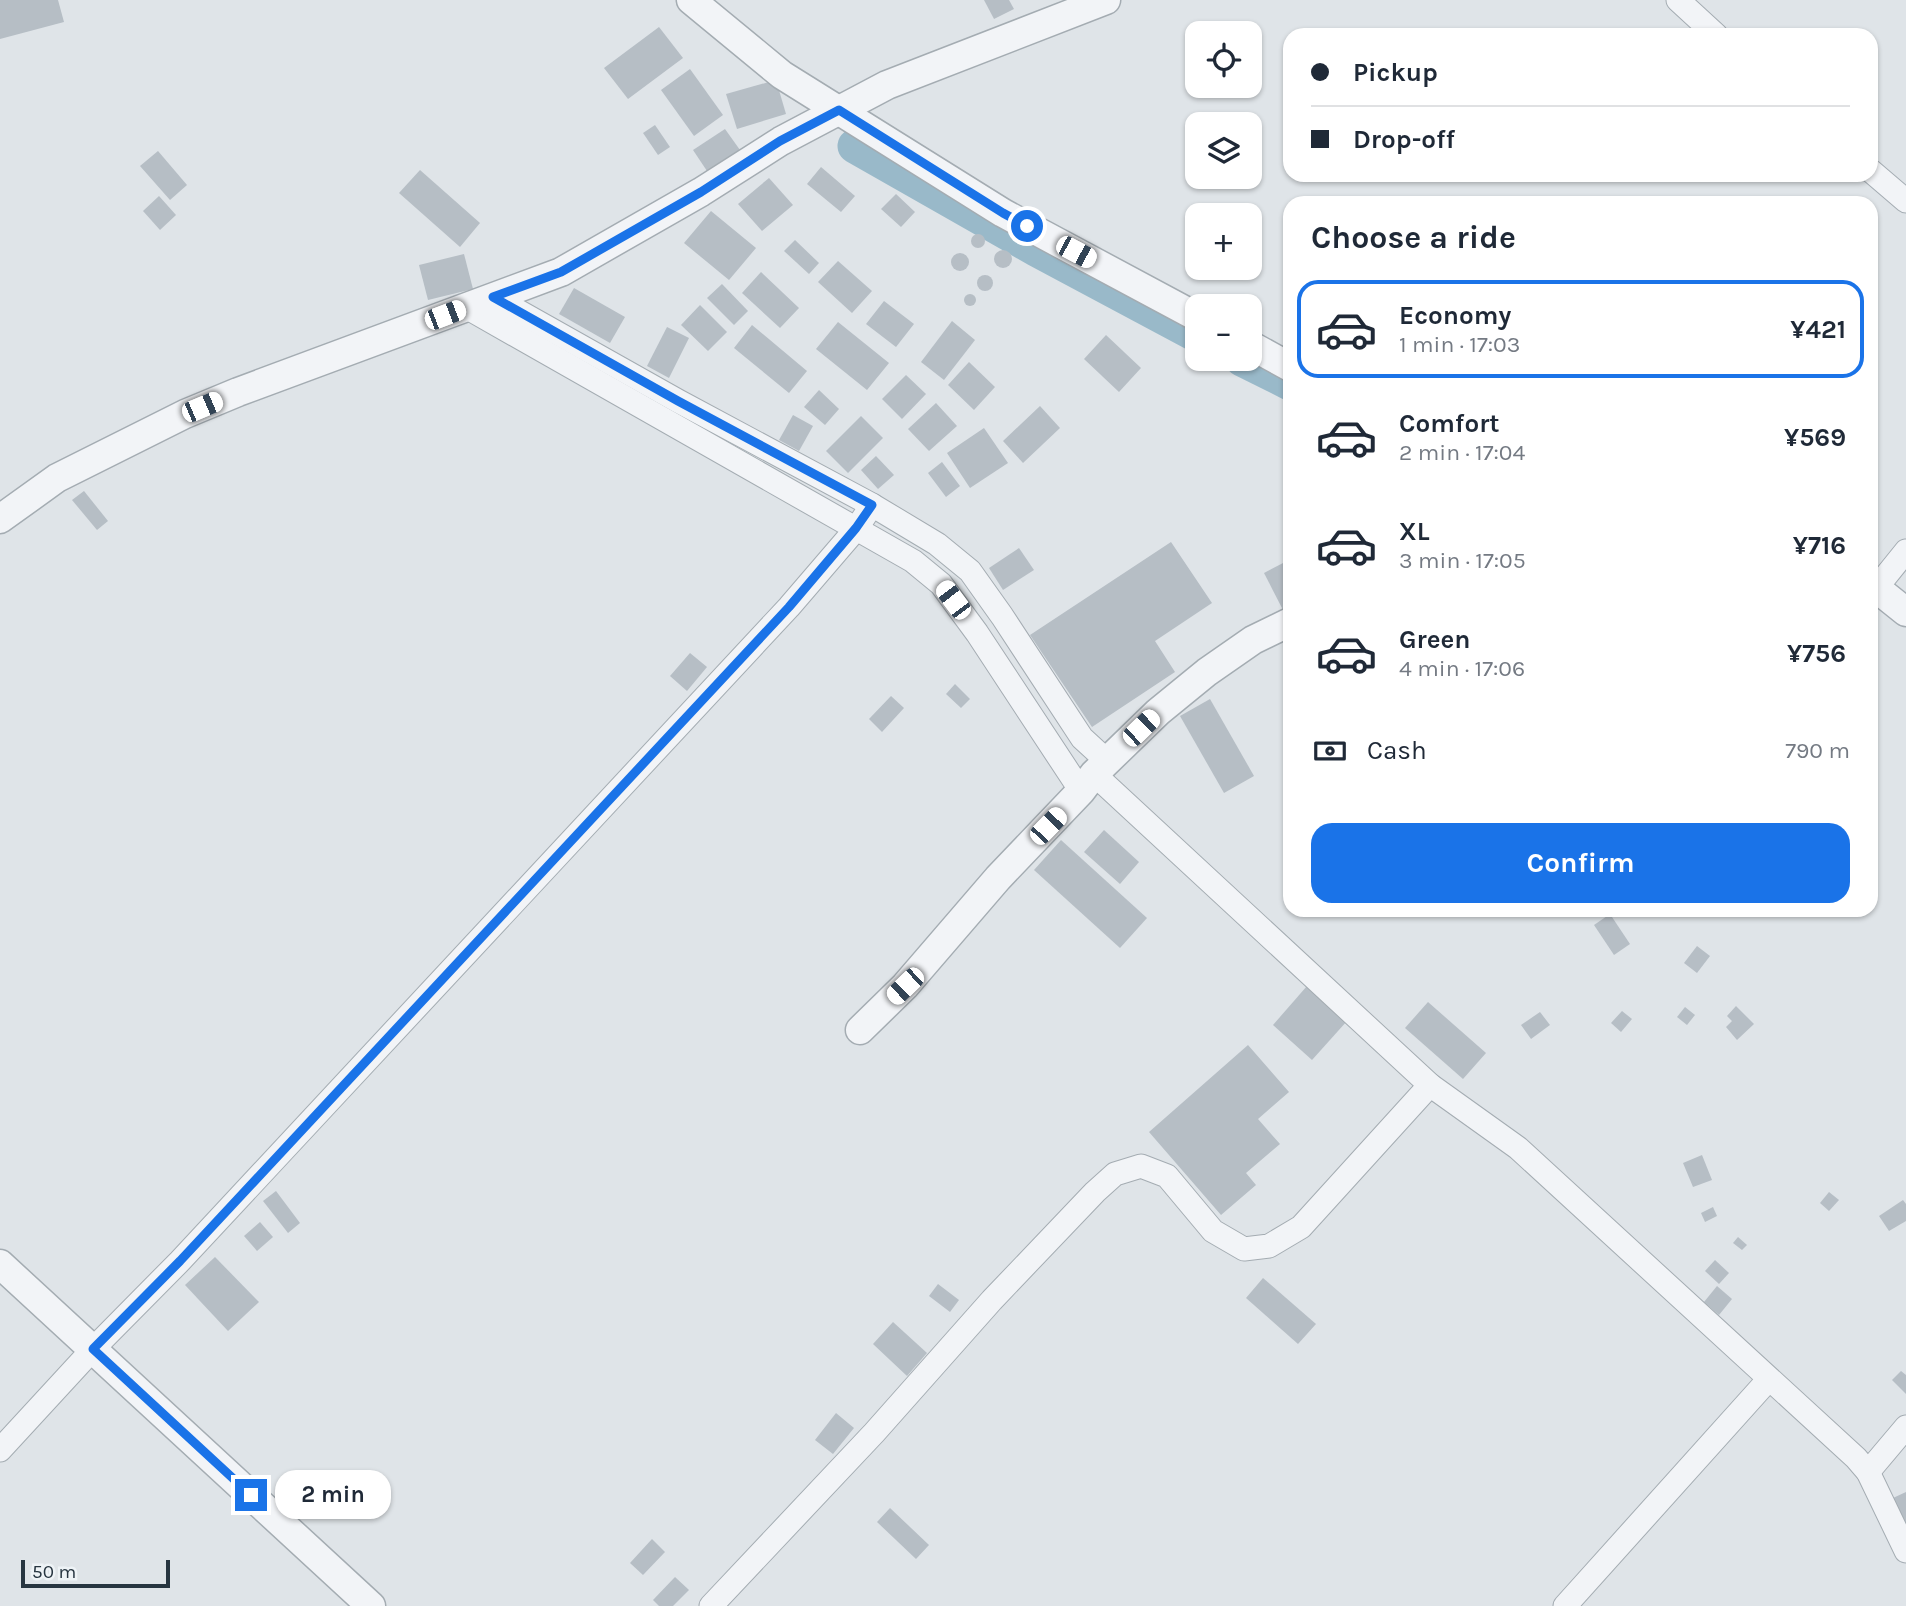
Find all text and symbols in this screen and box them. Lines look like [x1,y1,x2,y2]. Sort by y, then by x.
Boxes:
map controls [1185,21,1262,371]
button: locate [1185,21,1262,98]
text: Pickup [1353,57,1438,88]
button: layers [1185,112,1262,189]
text: Drop-off [1353,124,1455,155]
button: + [1185,203,1262,280]
route start [1011,210,1043,242]
text: Choose a ride [1311,219,1516,256]
car [1053,233,1100,271]
button: − [1185,294,1262,371]
car [422,298,469,332]
icon: car [1315,298,1378,361]
text: Economy [1399,300,1511,331]
text: ¥421 [1790,314,1846,345]
text: 1 min · 17:03 [1399,331,1520,358]
car [179,389,226,425]
icon: car [1315,406,1378,469]
text: Comfort [1399,408,1500,439]
text: ¥569 [1784,422,1846,453]
text: 2 min · 17:04 [1399,439,1525,466]
icon: car [1315,514,1378,577]
text: XL [1399,516,1430,547]
text: ¥716 [1793,530,1846,561]
text: 3 min · 17:05 [1399,547,1526,574]
car [932,577,975,623]
icon: car [1315,622,1378,685]
text: Green [1399,624,1471,655]
text: ¥756 [1787,638,1846,669]
text: 4 min · 17:06 [1399,655,1525,682]
car [1119,706,1164,750]
icon: cash [1311,732,1349,770]
text: Cash [1367,735,1427,766]
text: 790 m [1785,737,1850,764]
car [1026,804,1071,848]
button: Confirm [1311,823,1850,903]
car [883,964,928,1008]
callout: 2 min [276,1470,391,1520]
route end [235,1479,267,1511]
text: 2 min [301,1481,365,1508]
scale bar [21,1557,170,1589]
text: 50 m [32,1561,76,1583]

